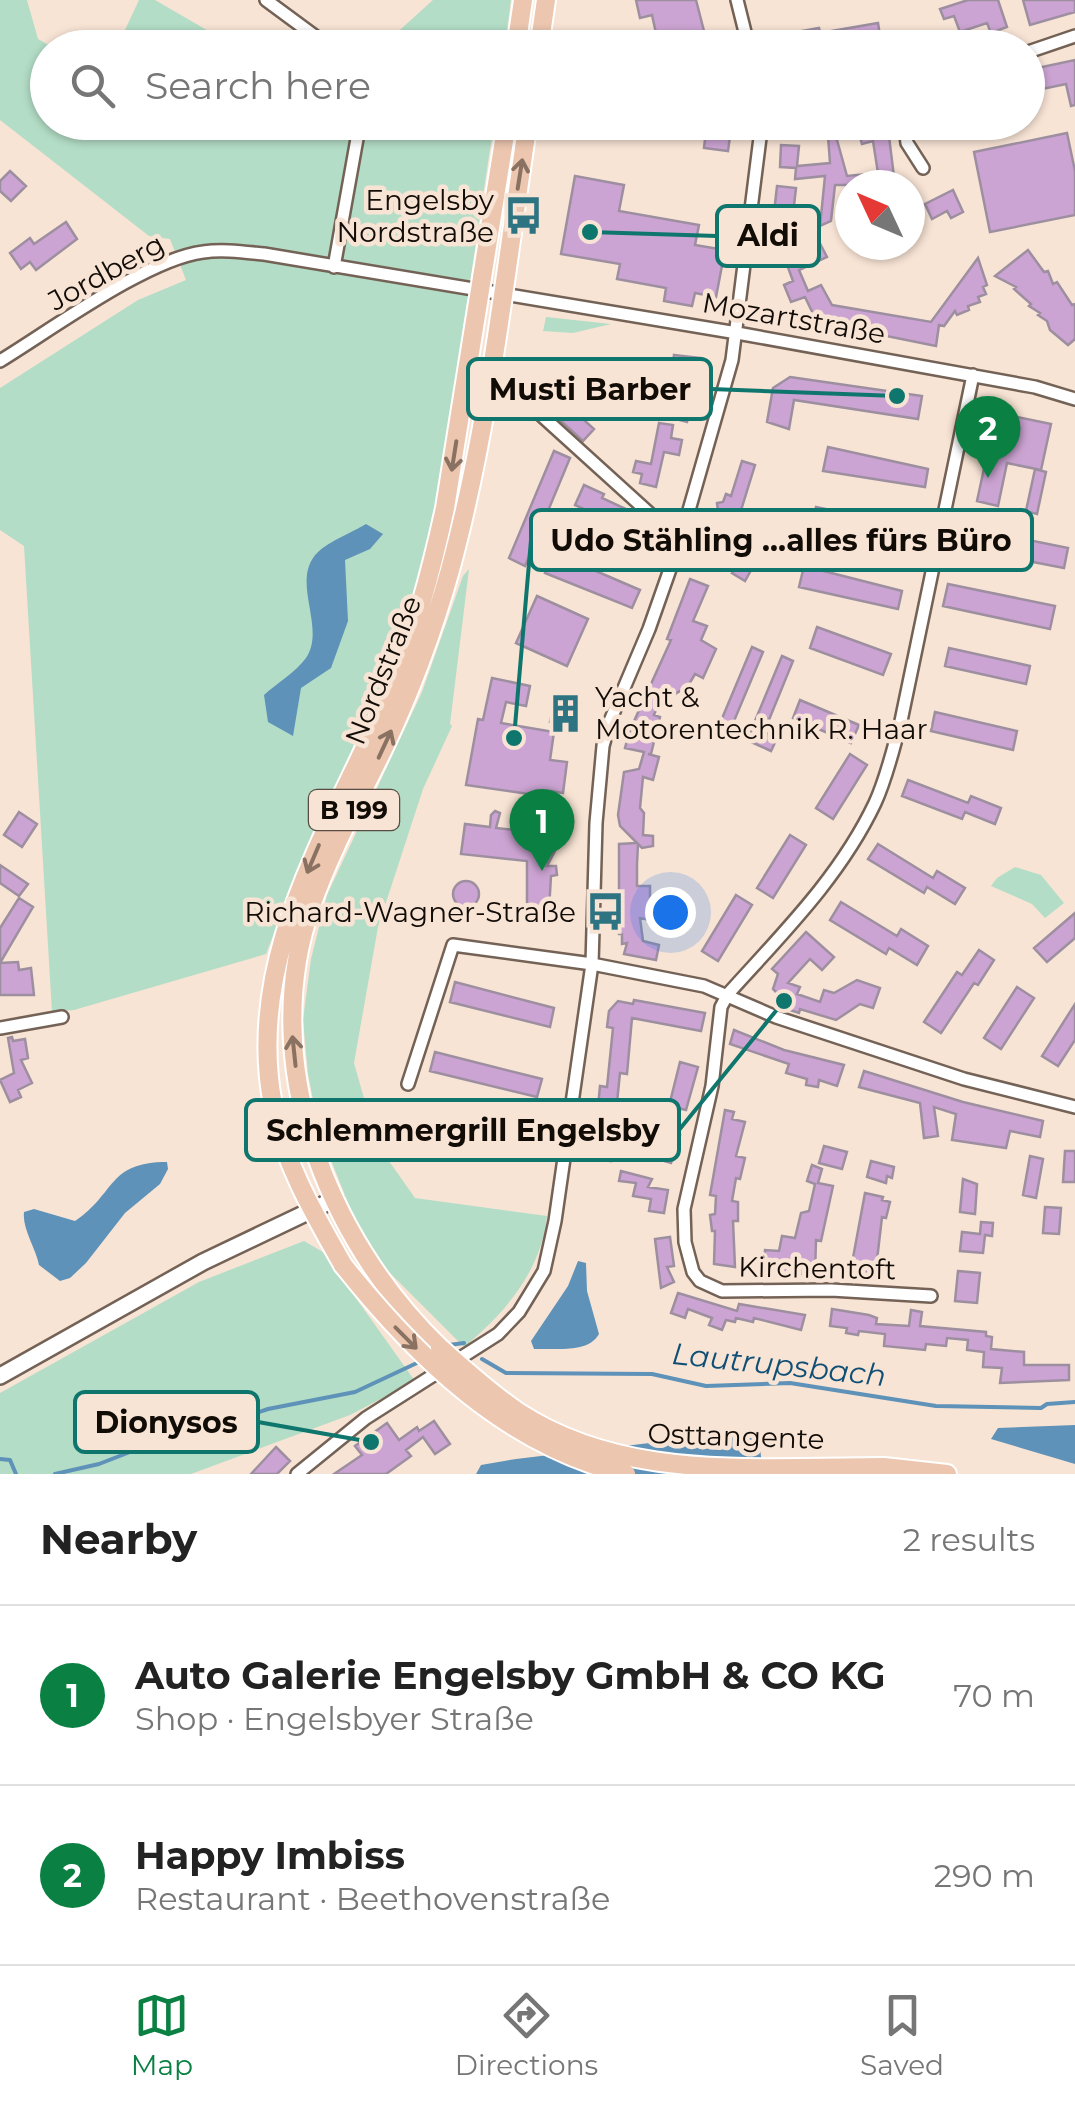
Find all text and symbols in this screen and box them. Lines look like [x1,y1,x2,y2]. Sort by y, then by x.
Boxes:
search box [30,30,1045,140]
icon: search [65,58,120,113]
text: Search here [145,62,371,109]
one-way arrow [511,158,530,191]
north arrow [835,170,925,260]
place label: Engelsby Nordstraße [337,183,495,249]
bus stop icon: Engelsby Nordstraße [503,195,545,237]
callout: Aldi [717,206,819,266]
text: Aldi [736,217,799,254]
street label: Jordberg [41,226,170,318]
street label: Mozartstraße [700,285,888,351]
callout: Musti Barber [468,359,711,419]
text: Musti Barber [489,371,691,408]
pin: 2 [956,396,1020,478]
one-way arrow [444,439,462,471]
callout: Udo Stähling …alles fürs Büro [531,510,1032,570]
text: Udo Stähling …alles fürs Büro [550,522,1012,559]
street label: Nordstraße [338,591,428,749]
place label: Yacht & Motorentechnik R. Haar [595,680,928,746]
building icon: Yacht & Motorentechnik R. Haar [544,692,586,734]
one-way arrow [377,729,395,760]
pin: 1 [510,788,574,871]
road number: B 199 [309,790,399,830]
one-way arrow [303,844,321,874]
your location [645,887,696,938]
bus stop icon: Richard-Wagner-Straße [585,891,627,933]
place label: Richard-Wagner-Straße [244,895,576,929]
one-way arrow [285,1036,304,1068]
callout: Schlemmergrill Engelsby [246,1100,679,1160]
text: Schlemmergrill Engelsby [266,1112,661,1149]
street label: Kirchentoft [738,1250,896,1286]
one-way arrow [394,1326,418,1350]
water label: Lautrupsbach [670,1335,888,1394]
callout: Dionysos [75,1392,258,1452]
text: Dionysos [94,1404,238,1441]
street label: Osttangente [647,1416,825,1456]
text: Nearby [40,1513,197,1565]
text: 2 results [903,1520,1035,1559]
text: Auto Galerie Engelsby GmbH & CO KG [135,1652,886,1699]
text: 1 [66,1676,79,1715]
text: 70 m [953,1676,1035,1715]
text: Shop · Engelsbyer Straße [135,1699,534,1738]
text: Happy Imbiss [135,1832,405,1879]
text: 2 [63,1856,82,1895]
text: 290 m [934,1856,1035,1895]
text: Restaurant · Beethovenstraße [135,1879,610,1918]
tab: Map [131,1988,193,2082]
tab: Directions [455,1988,598,2082]
tab: Saved [860,1988,944,2082]

